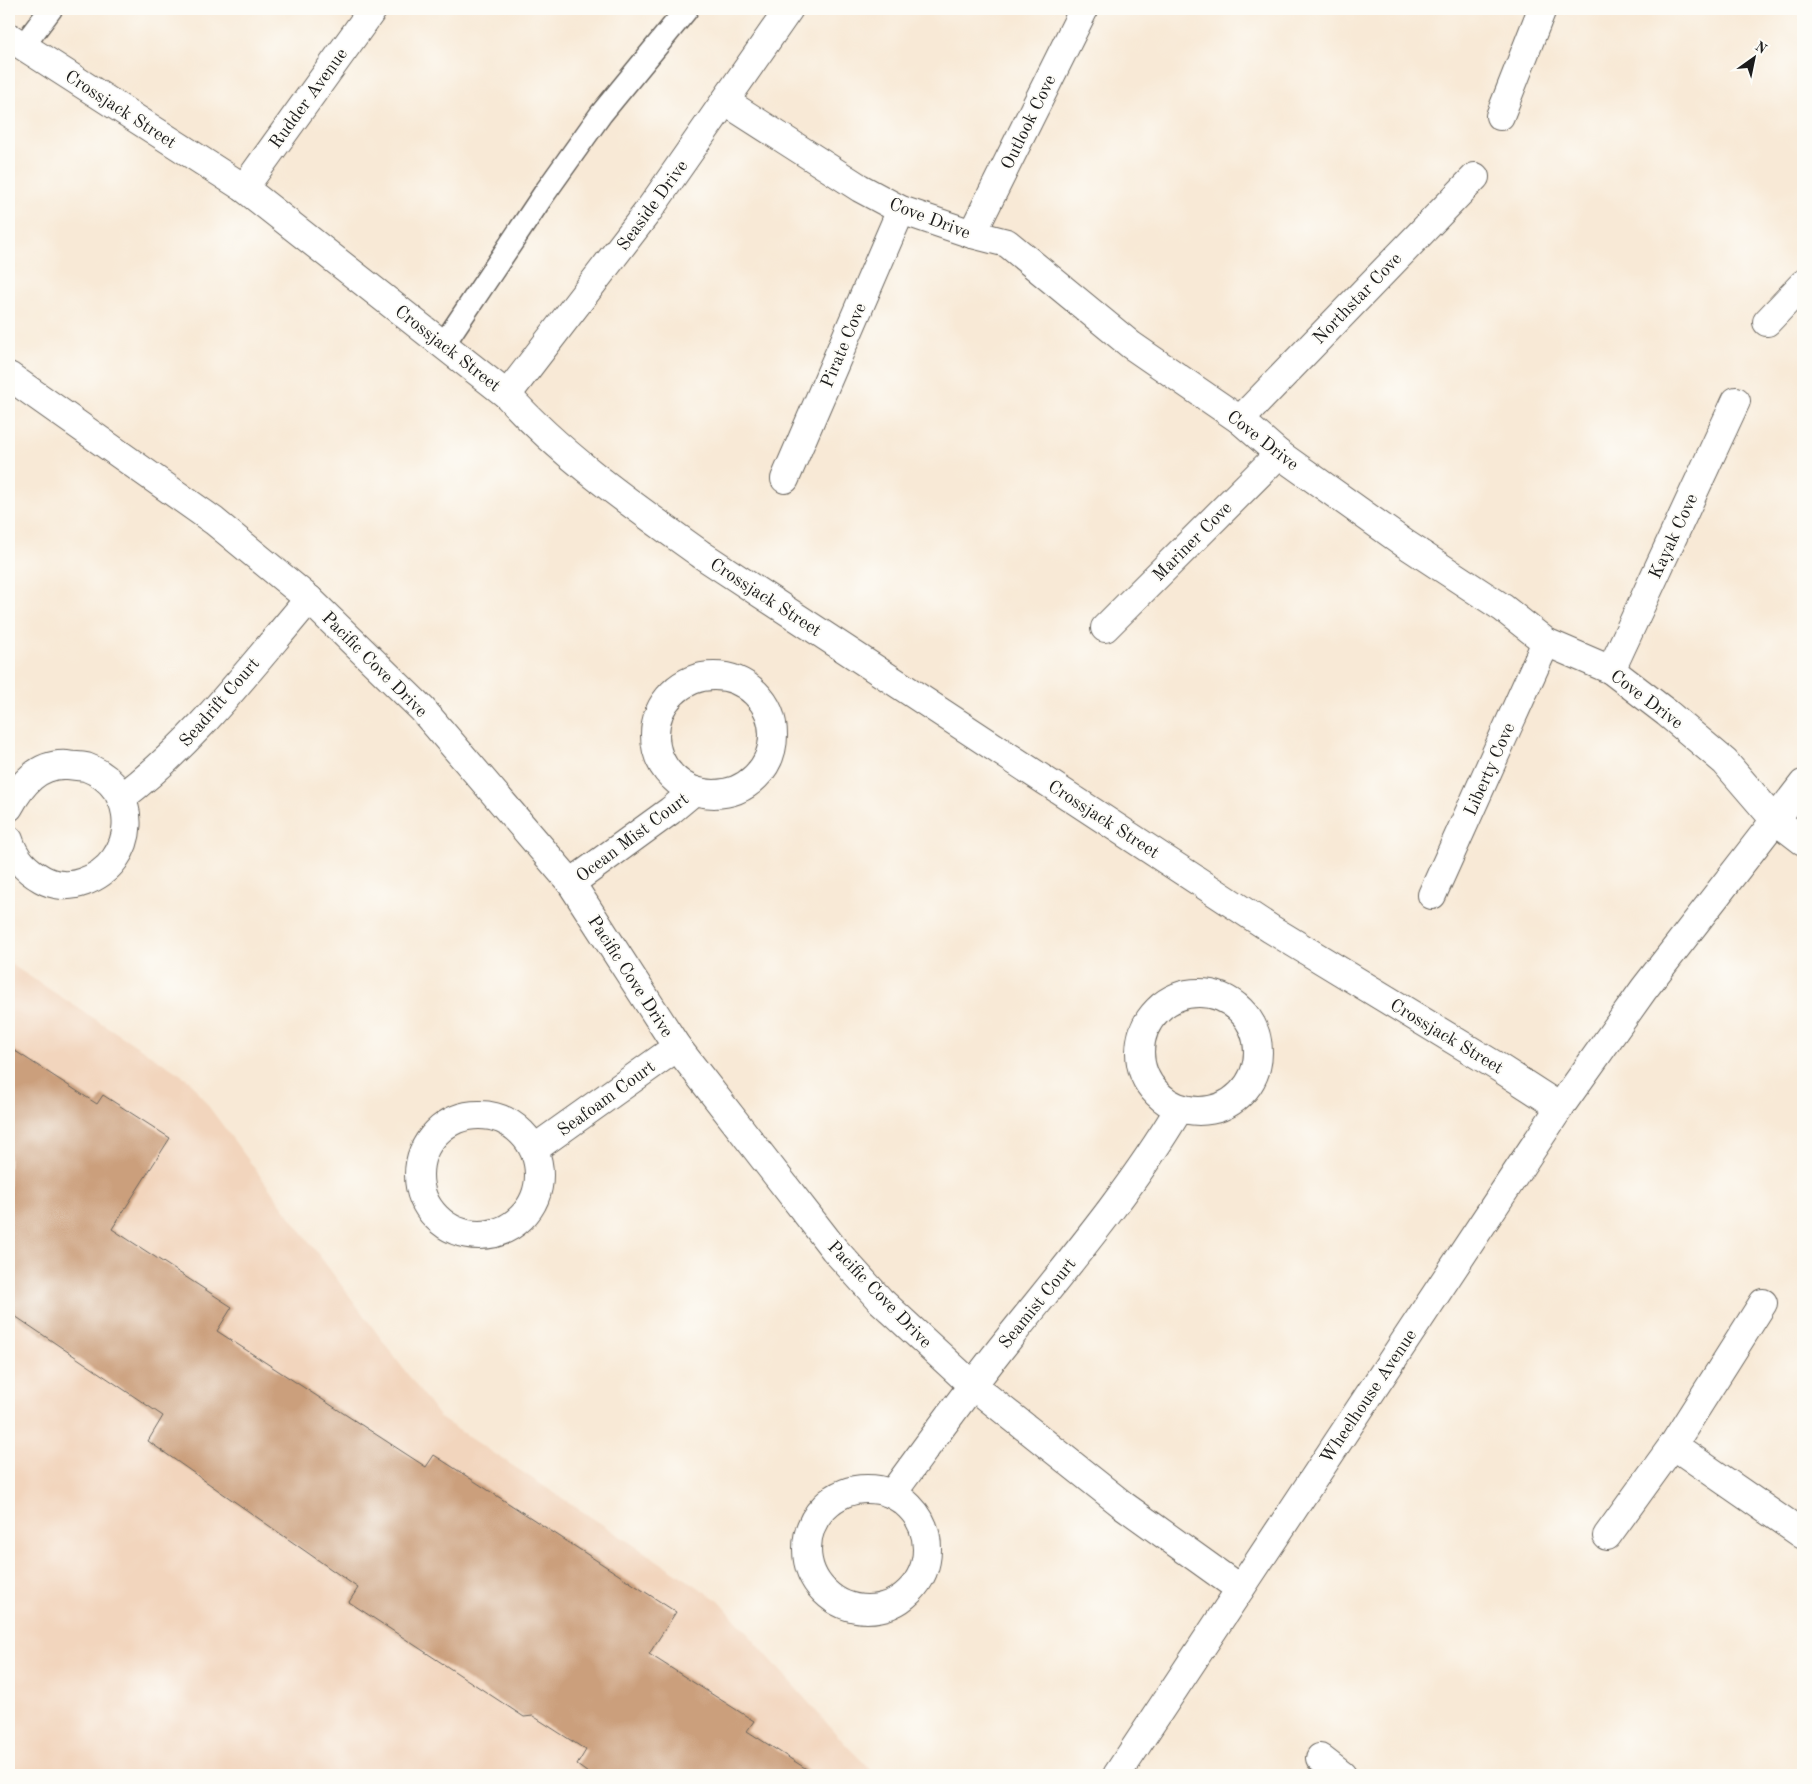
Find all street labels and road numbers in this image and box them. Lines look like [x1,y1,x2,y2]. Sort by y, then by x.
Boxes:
street label: Rudder Avenue [267,45,351,152]
street label: Crossjack Street [62,67,179,152]
street label: Outlook Cove [998,72,1060,173]
street label: Seaside Drive [614,157,692,254]
street label: Cove Drive [887,195,973,243]
street label: Northstar Cove [1310,250,1405,348]
street label: Pirate Cove [818,300,870,390]
street label: Crossjack Street [391,302,504,395]
street label: Cove Drive [1223,407,1302,474]
street label: Kayak Cove [1646,491,1701,582]
street label: Mariner Cove [1150,499,1236,585]
street label: Crossjack Street [707,555,824,640]
street label: Pacific Cove Drive [318,609,430,721]
street label: Seadrift Court [176,655,263,751]
street label: Cove Drive [1607,667,1686,733]
street label: Liberty Cove [1461,720,1518,819]
street label: Crossjack Street [1045,777,1162,862]
street label: Ocean Mist Court [573,790,692,886]
street label: Pacific Cove Drive [584,913,676,1041]
street label: Crossjack Street [1387,996,1506,1078]
street label: Seafoam Court [554,1058,659,1140]
street label: Pacific Cove Drive [824,1238,935,1352]
street label: Seamist Court [996,1255,1080,1352]
street label: Wheelhouse Avenue [1317,1326,1420,1467]

